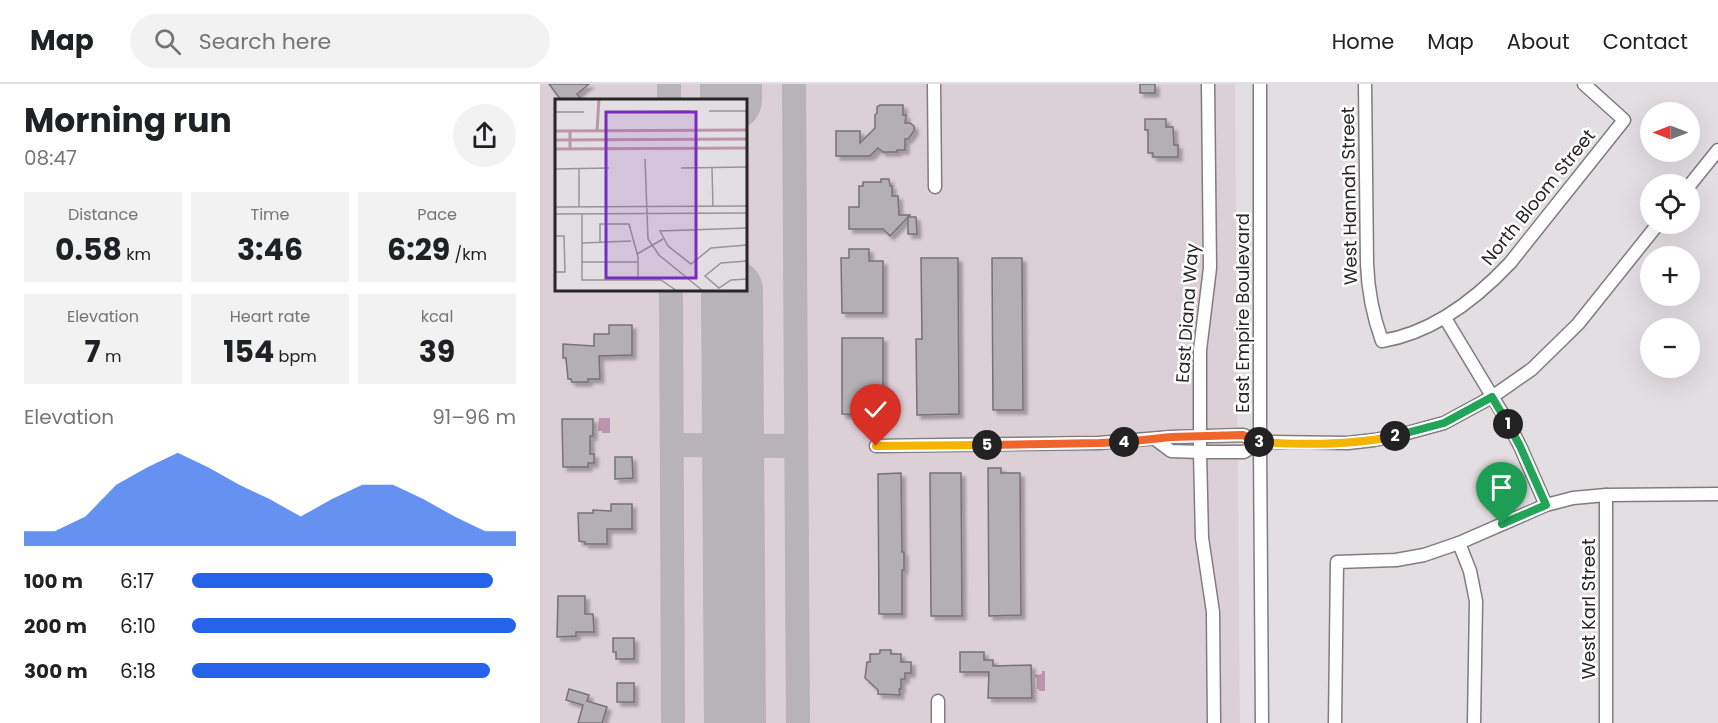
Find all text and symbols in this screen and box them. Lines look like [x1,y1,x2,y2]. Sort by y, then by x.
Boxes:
search box [130,14,550,68]
text: Map [30,21,94,60]
icon: search [151,25,184,58]
text: Search here [199,26,331,57]
text: Home [1332,27,1394,56]
text: Map [1427,27,1474,56]
text: About [1507,27,1570,56]
text: Contact [1603,27,1688,56]
text: Morning run [24,97,232,144]
inset map [555,99,747,291]
north arrow [1640,102,1700,162]
map controls [1640,102,1700,378]
button: share [453,104,516,167]
street label: West Hannah Street [1335,107,1363,285]
street label: North Bloom Street [1475,124,1601,270]
text: 08:47 [24,144,77,172]
button: locate [1640,174,1700,234]
text: Distance [68,203,138,226]
text: Time [251,203,290,226]
text: Pace [417,203,457,226]
street label: East Empire Boulevard [1230,213,1255,413]
text: 0.58 [55,228,122,271]
text: 3:46 [237,228,303,271]
text: 6:29 [387,228,450,271]
street label: East Diana Way [1170,242,1204,384]
text: km [122,243,151,266]
text: /km [450,243,487,266]
button: + [1640,246,1700,306]
text: Elevation [67,305,139,328]
text: Heart rate [230,305,310,328]
text: kcal [421,305,453,328]
button: − [1640,318,1700,378]
text: 7 [85,330,101,373]
text: 154 [223,330,274,373]
text: 39 [419,330,455,373]
text: m [101,345,121,368]
text: bpm [274,345,317,368]
pin [850,384,901,446]
icon: check [859,393,892,426]
text: Elevation [24,403,114,431]
text: 91–96 m [432,403,516,431]
pin: 1 [1493,409,1523,439]
text: 1 [1505,412,1511,435]
pin: 2 [1380,421,1410,451]
text: 2 [1390,424,1400,447]
pin: 4 [1109,427,1139,457]
pin: 3 [1244,427,1274,457]
pin: 5 [972,430,1002,460]
text: 4 [1119,430,1129,453]
text: 3 [1254,430,1264,453]
text: 5 [982,433,992,456]
pin [1476,462,1527,524]
icon: arrive [1485,471,1518,504]
street label: West Karl Street [1576,538,1601,680]
text: 100 m [24,567,83,595]
text: 6:17 [120,567,154,595]
text: 200 m [24,612,87,640]
text: 6:10 [120,612,156,640]
text: 300 m [24,657,88,685]
text: 6:18 [120,657,156,685]

